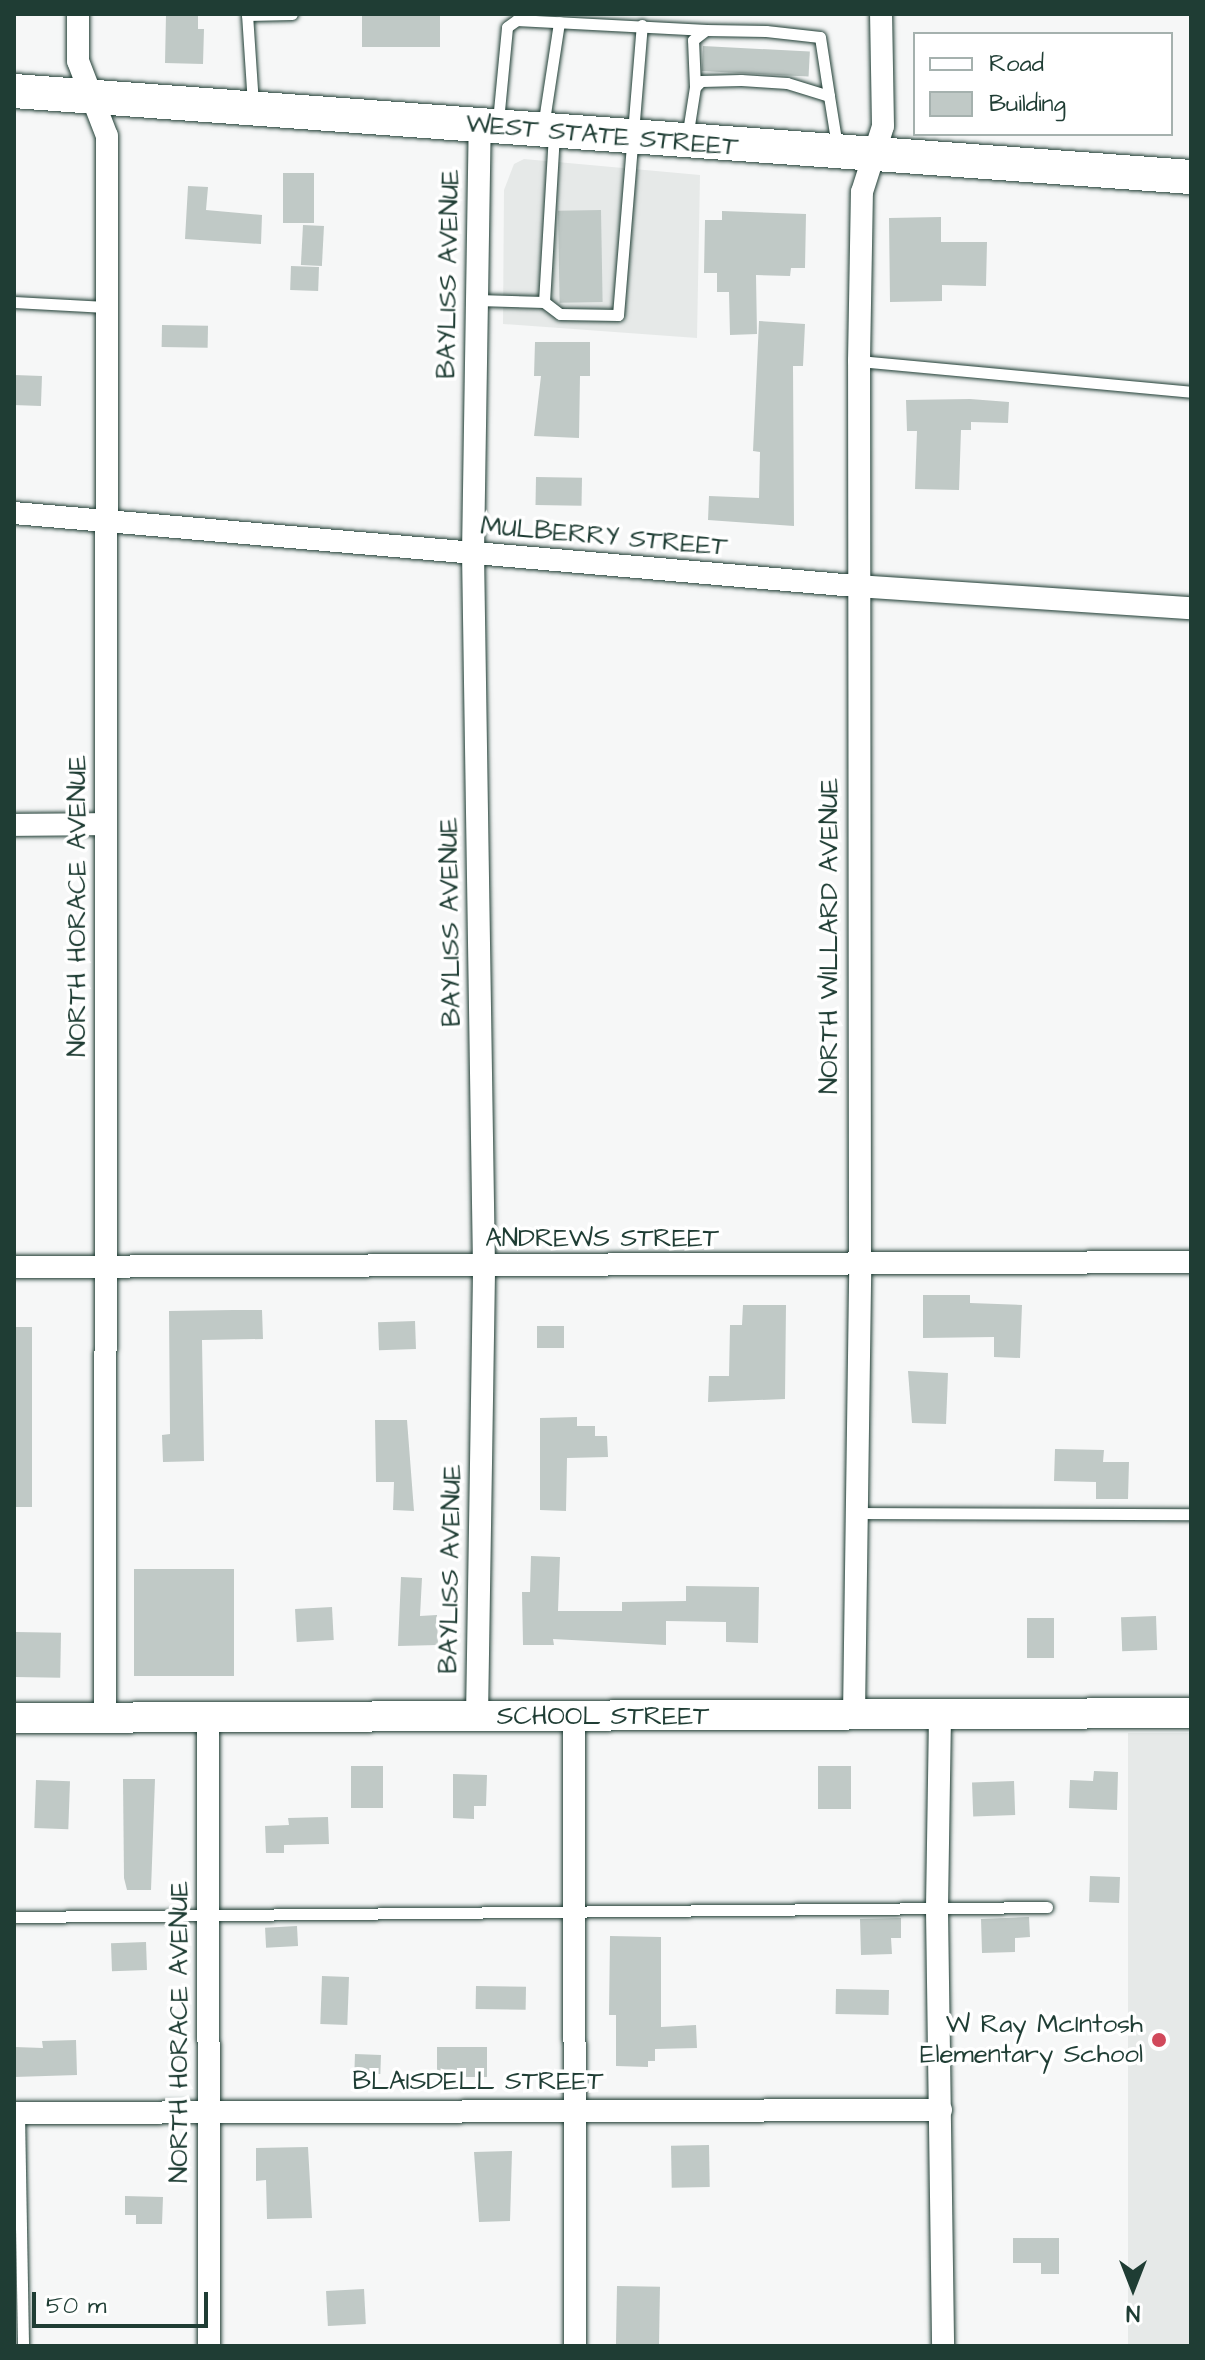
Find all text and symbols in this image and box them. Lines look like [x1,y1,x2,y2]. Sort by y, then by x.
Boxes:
legend [913,32,1173,136]
text: Road [989,47,1044,81]
text: Building [989,87,1066,121]
street label: WEST STATE STREET [465,109,739,163]
street label: BAYLISS AVENUE [432,169,466,379]
street label: MULBERRY STREET [479,511,729,563]
street label: NORTH HORACE AVENUE [62,755,94,1057]
street label: NORTH WILLARD AVENUE [814,778,846,1094]
street label: BAYLISS AVENUE [434,817,468,1027]
street label: ANDREWS STREET [485,1223,719,1255]
street label: BAYLISS AVENUE [434,1464,468,1674]
street label: SCHOOL STREET [497,1701,709,1733]
street label: NORTH HORACE AVENUE [164,1881,196,2183]
place label: W Ray McIntosh Elementary School [920,2009,1143,2070]
marker: W Ray McIntosh Elementary School [1150,2031,1168,2049]
street label: BLAISDELL STREET [353,2066,603,2098]
north arrow [1093,2248,1173,2328]
scale bar [36,2276,212,2326]
text: 50 m [46,2289,106,2323]
text: N [1126,2297,1140,2328]

